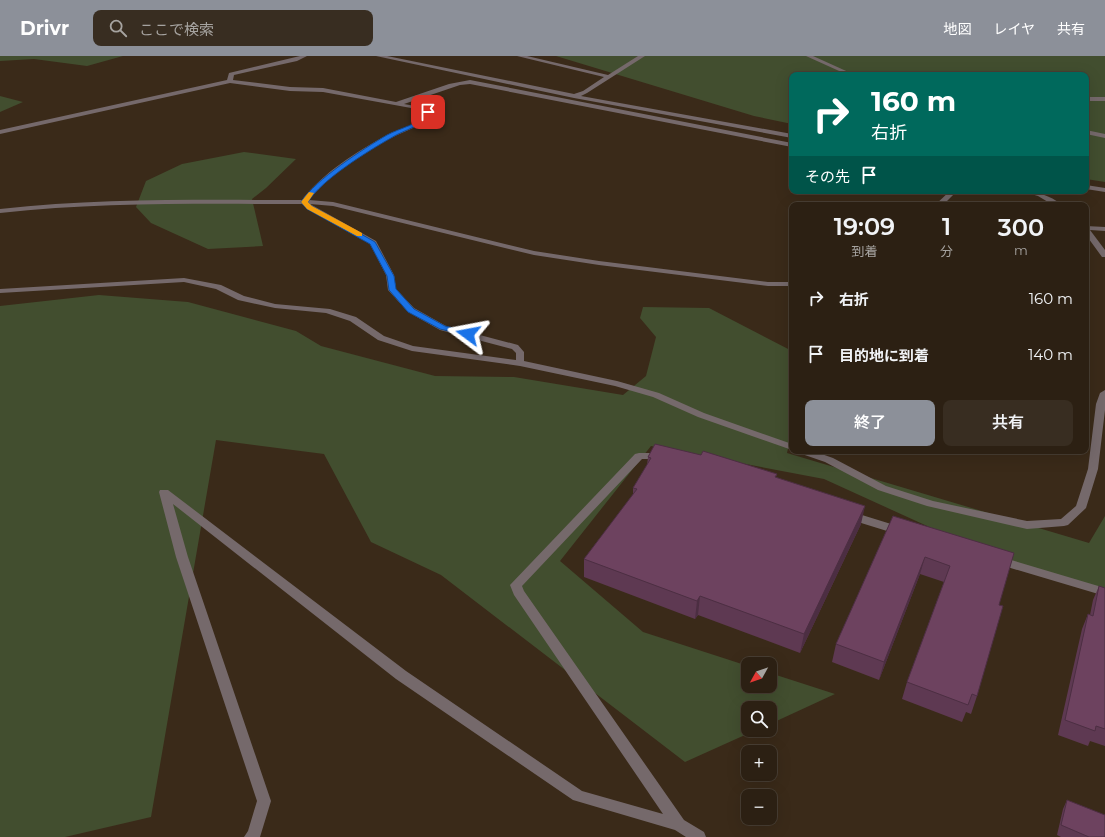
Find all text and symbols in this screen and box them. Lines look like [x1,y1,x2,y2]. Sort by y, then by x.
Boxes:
search box [93,10,373,46]
text: Drivr [20,17,69,40]
icon: search [107,17,129,39]
text: ここで検索 [139,20,214,39]
text: 地図 [943,20,971,38]
text: レイヤ [993,20,1035,38]
text: 共有 [1057,20,1085,38]
text: 160 m [871,84,956,118]
icon: right [805,88,857,140]
pin [411,95,445,129]
icon: arrive [417,101,439,123]
text: 右折 [871,122,907,144]
icon: arrive [858,164,880,186]
text: その先 [805,167,850,186]
text: 19:09 [834,212,895,241]
text: 1 [942,212,951,241]
text: 300 [998,213,1044,242]
text: m [1014,242,1028,258]
text: 到着 [851,243,877,259]
text: 分 [940,243,953,259]
icon: right [805,287,827,309]
text: 160 m [1029,289,1073,308]
text: 右折 [839,290,869,309]
position arrow [447,313,489,355]
icon: arrive [805,343,827,365]
text: 140 m [1028,345,1073,364]
text: 目的地に到着 [839,346,929,365]
button: 終了 [805,400,935,446]
button: 共有 [943,400,1073,446]
north arrow [741,657,777,693]
map controls [741,657,777,825]
button: search [741,701,777,737]
button: + [741,745,777,781]
button: − [741,789,777,825]

